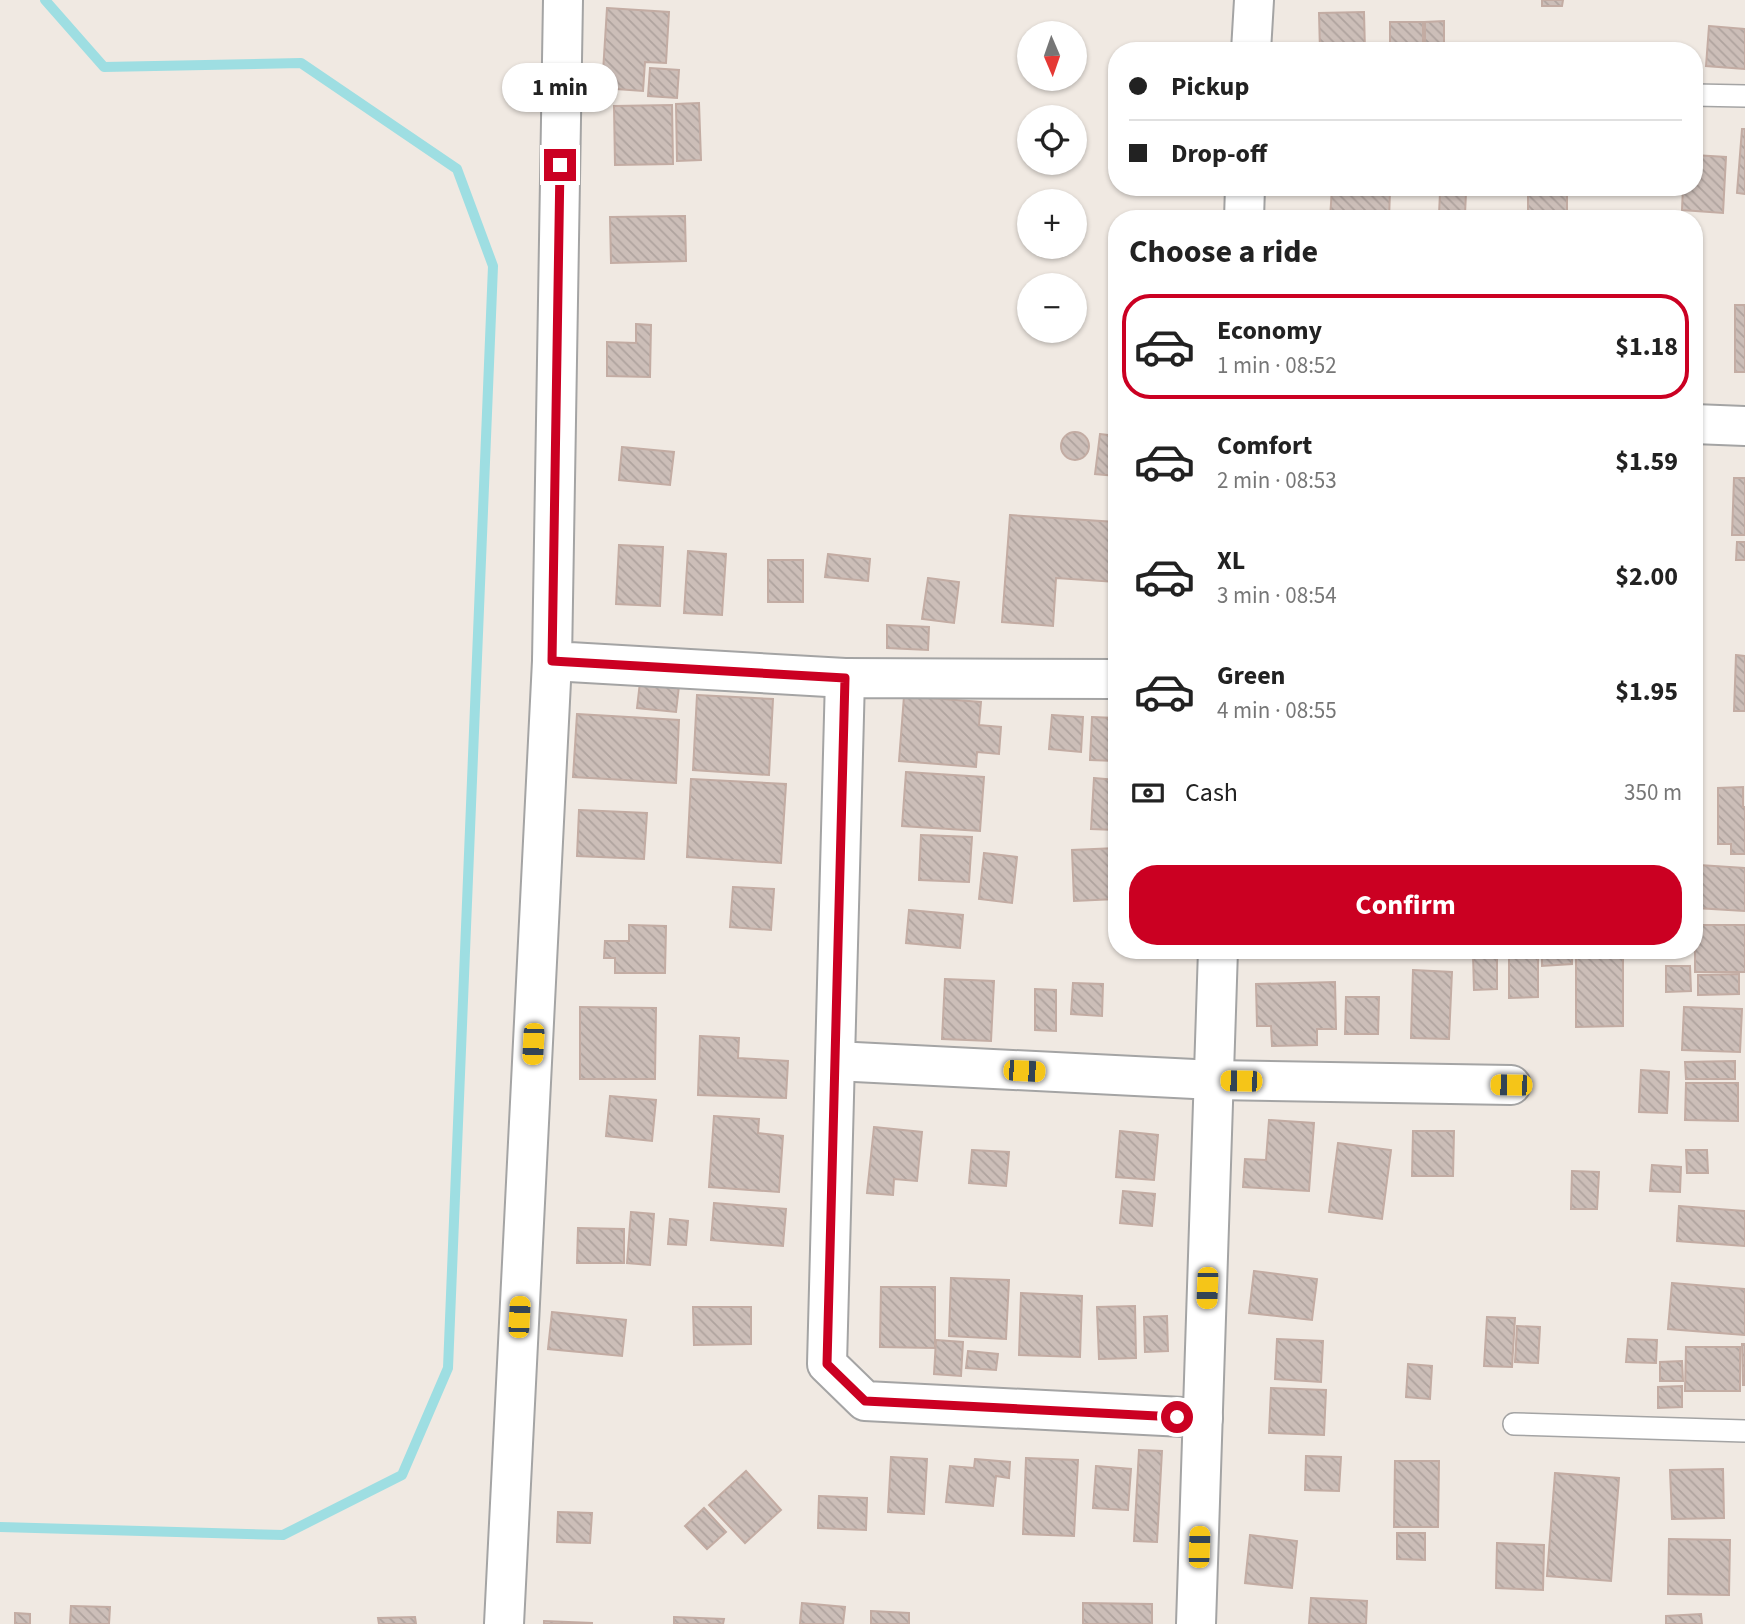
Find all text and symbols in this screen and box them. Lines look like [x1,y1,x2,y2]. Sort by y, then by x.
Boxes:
north arrow [1017,21,1087,91]
map controls [1017,21,1087,343]
callout: 1 min [502,64,618,113]
text: Pickup [1171,68,1249,105]
text: 1 min [532,71,588,104]
button: locate [1017,105,1087,175]
text: Drop-off [1171,135,1267,172]
route end [544,149,576,181]
button: + [1017,189,1087,259]
text: Choose a ride [1129,229,1318,275]
button: − [1017,273,1087,343]
text: Economy [1217,312,1322,349]
icon: car [1133,315,1196,378]
text: $1.18 [1615,328,1678,365]
text: 1 min · 08:52 [1217,349,1337,382]
text: Comfort [1217,427,1312,464]
icon: car [1133,430,1196,493]
text: $1.59 [1615,443,1678,480]
text: 2 min · 08:53 [1217,464,1337,497]
text: XL [1217,542,1245,579]
icon: car [1133,545,1196,608]
text: $2.00 [1615,558,1678,595]
text: 3 min · 08:54 [1217,579,1337,612]
text: Green [1217,657,1285,694]
icon: car [1133,660,1196,723]
text: $1.95 [1615,673,1678,710]
text: 4 min · 08:55 [1217,694,1337,727]
icon: cash [1129,774,1167,812]
text: Cash [1185,774,1238,811]
text: 350 m [1624,776,1682,809]
button: Confirm [1129,865,1682,945]
car [522,1022,545,1066]
car [1003,1059,1046,1083]
car [1220,1070,1263,1092]
car [1490,1074,1533,1096]
car [1196,1267,1219,1309]
car [508,1295,531,1339]
route start [1161,1401,1193,1433]
car [1188,1526,1211,1568]

